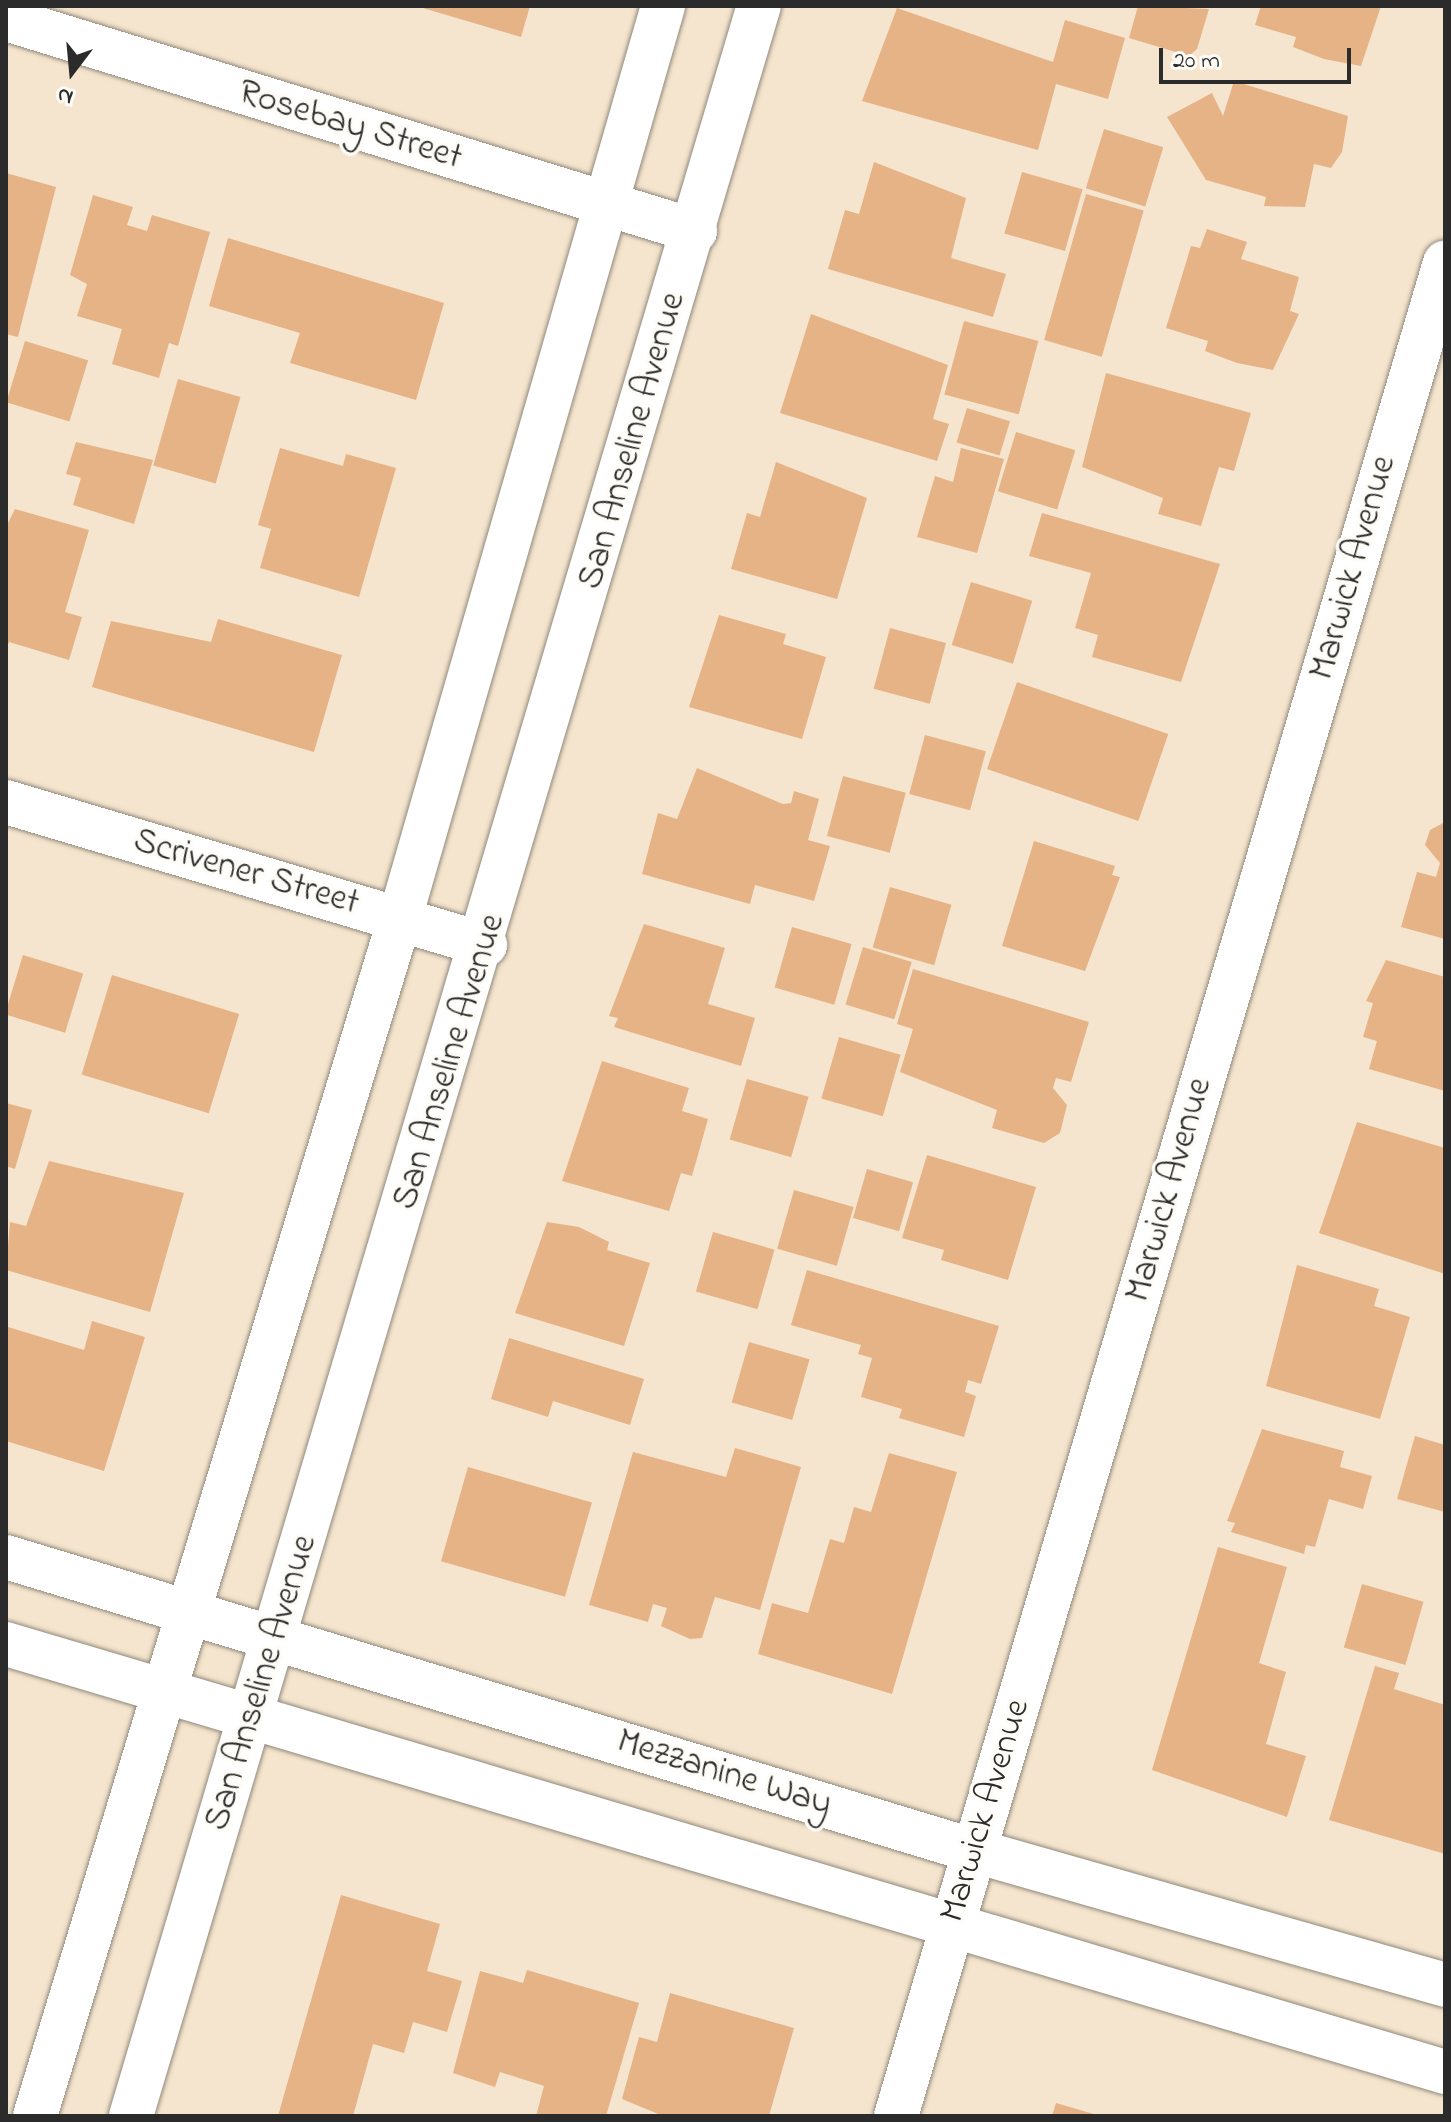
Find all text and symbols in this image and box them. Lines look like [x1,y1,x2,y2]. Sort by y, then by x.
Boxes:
north arrow [32,32,112,112]
scale bar [1163,32,1355,82]
text: 20 m [1173,44,1220,79]
street label: Rosebay Street [233,72,467,180]
text: N [54,78,77,113]
street label: San Anseline Avenue [570,288,696,594]
street label: Marwick Avenue [1301,451,1407,685]
street label: Scrivener Street [128,820,364,926]
street label: San Anseline Avenue [385,909,515,1215]
street label: Marwick Avenue [1117,1073,1223,1307]
street label: San Anseline Avenue [197,1530,327,1836]
street label: Marwick Avenue [932,1694,1040,1928]
street label: Mezzanine Way [612,1721,836,1827]

